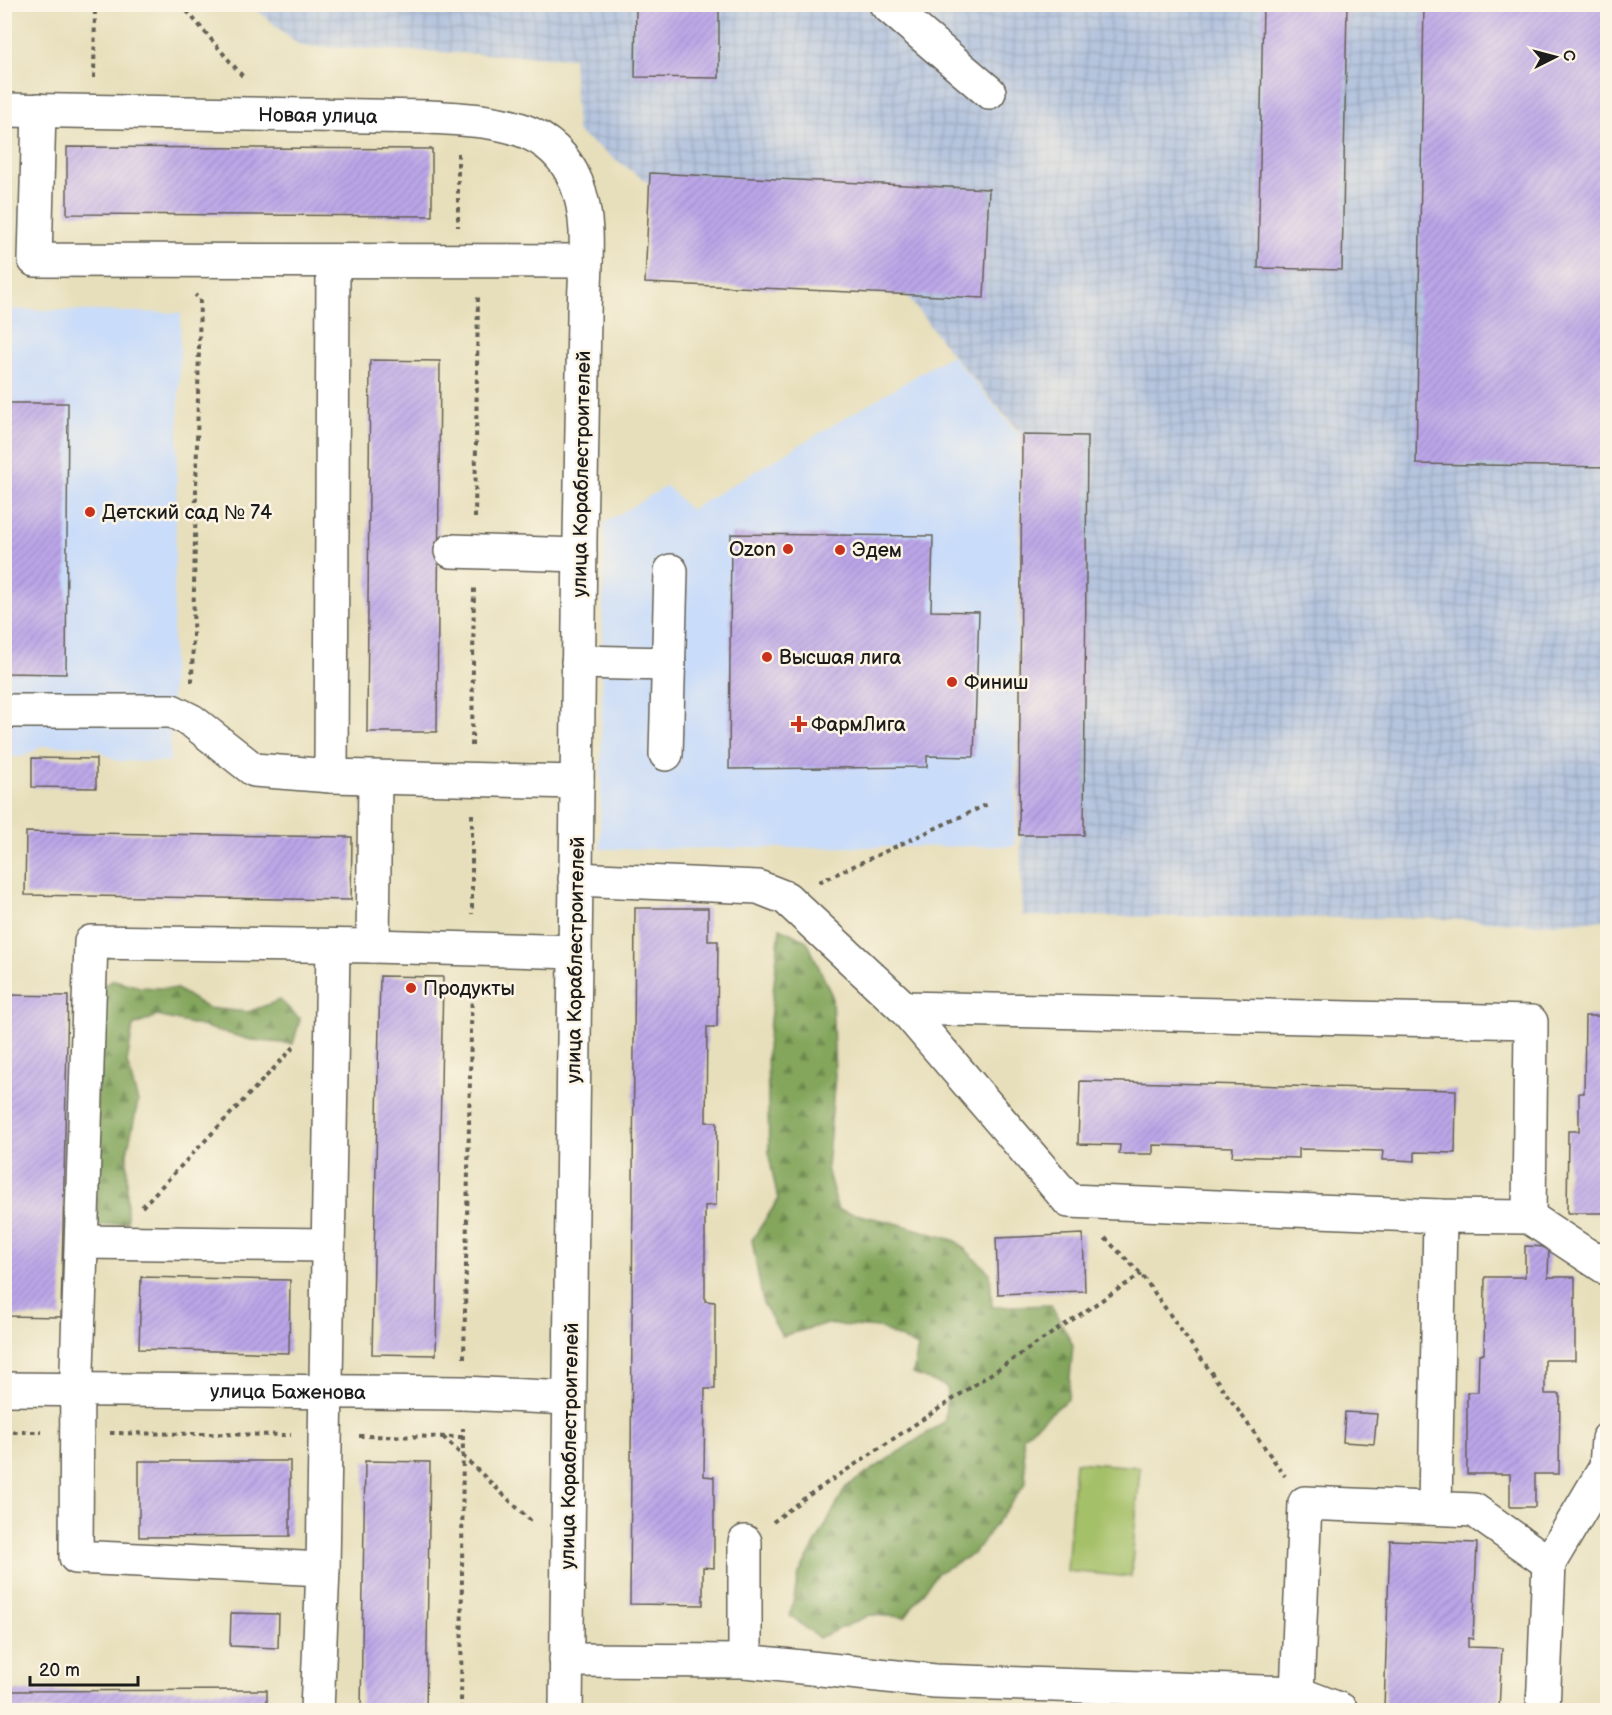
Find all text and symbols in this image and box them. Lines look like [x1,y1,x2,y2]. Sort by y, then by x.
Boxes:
north arrow [1525,27,1585,87]
text: С [1558,49,1578,62]
street label: Новая улица [258,103,378,129]
street label: улица Кораблестроителей [568,350,596,598]
place label: Детский сад № 74 [102,501,272,525]
marker: Детский сад № 74 [83,505,97,519]
place label: Ozon [729,538,776,562]
place label: Эдем [852,539,902,563]
marker: Ozon [781,542,795,556]
marker: Эдем [833,543,847,557]
place label: Высшая лига [779,646,901,670]
marker: Высшая лига [760,650,774,664]
place label: Финиш [964,671,1029,695]
marker: Финиш [945,675,959,689]
place label: ФармЛига [811,713,906,737]
marker: ФармЛига [792,717,806,731]
street label: улица Кораблестроителей [562,836,590,1084]
place label: Продукты [423,977,515,1001]
marker: Продукты [404,981,418,995]
street label: улица Кораблестроителей [556,1322,584,1570]
street label: улица Баженова [210,1380,366,1405]
scale bar [30,1649,138,1687]
text: 20 m [39,1660,80,1681]

